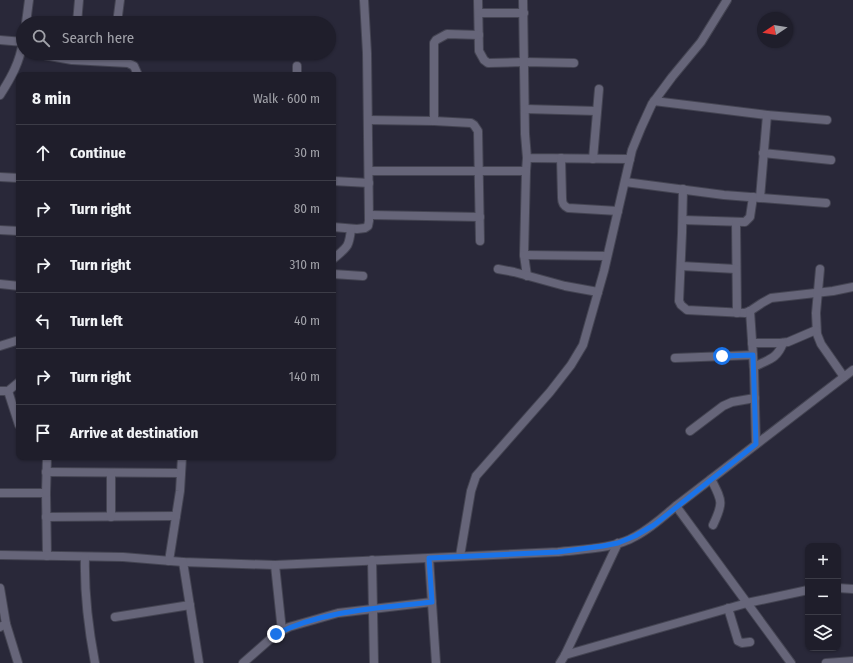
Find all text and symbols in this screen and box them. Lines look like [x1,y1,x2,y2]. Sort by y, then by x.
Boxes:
north arrow [757,12,793,48]
search box [16,16,336,60]
icon: search [30,27,52,49]
text: Search here [62,29,134,47]
text: 8 min [32,88,71,109]
text: Walk · 600 m [253,91,320,106]
icon: ahead [32,142,54,164]
text: Continue [70,144,126,162]
text: 30 m [294,145,320,160]
icon: right [32,198,54,220]
text: Turn right [70,200,131,218]
text: 80 m [294,201,320,216]
icon: right [32,254,54,276]
text: Turn right [70,256,131,274]
text: 310 m [290,257,320,272]
icon: left [32,310,54,332]
text: Turn left [70,312,123,330]
text: 40 m [294,313,320,328]
route start [713,347,731,365]
icon: right [32,366,54,388]
text: Turn right [70,368,131,386]
text: 140 m [289,369,320,384]
icon: arrive [32,422,54,444]
text: Arrive at destination [70,424,198,442]
map controls [805,543,841,651]
button: + [805,543,841,579]
button: − [805,579,841,615]
button: layers [805,615,841,651]
route end [267,625,285,643]

